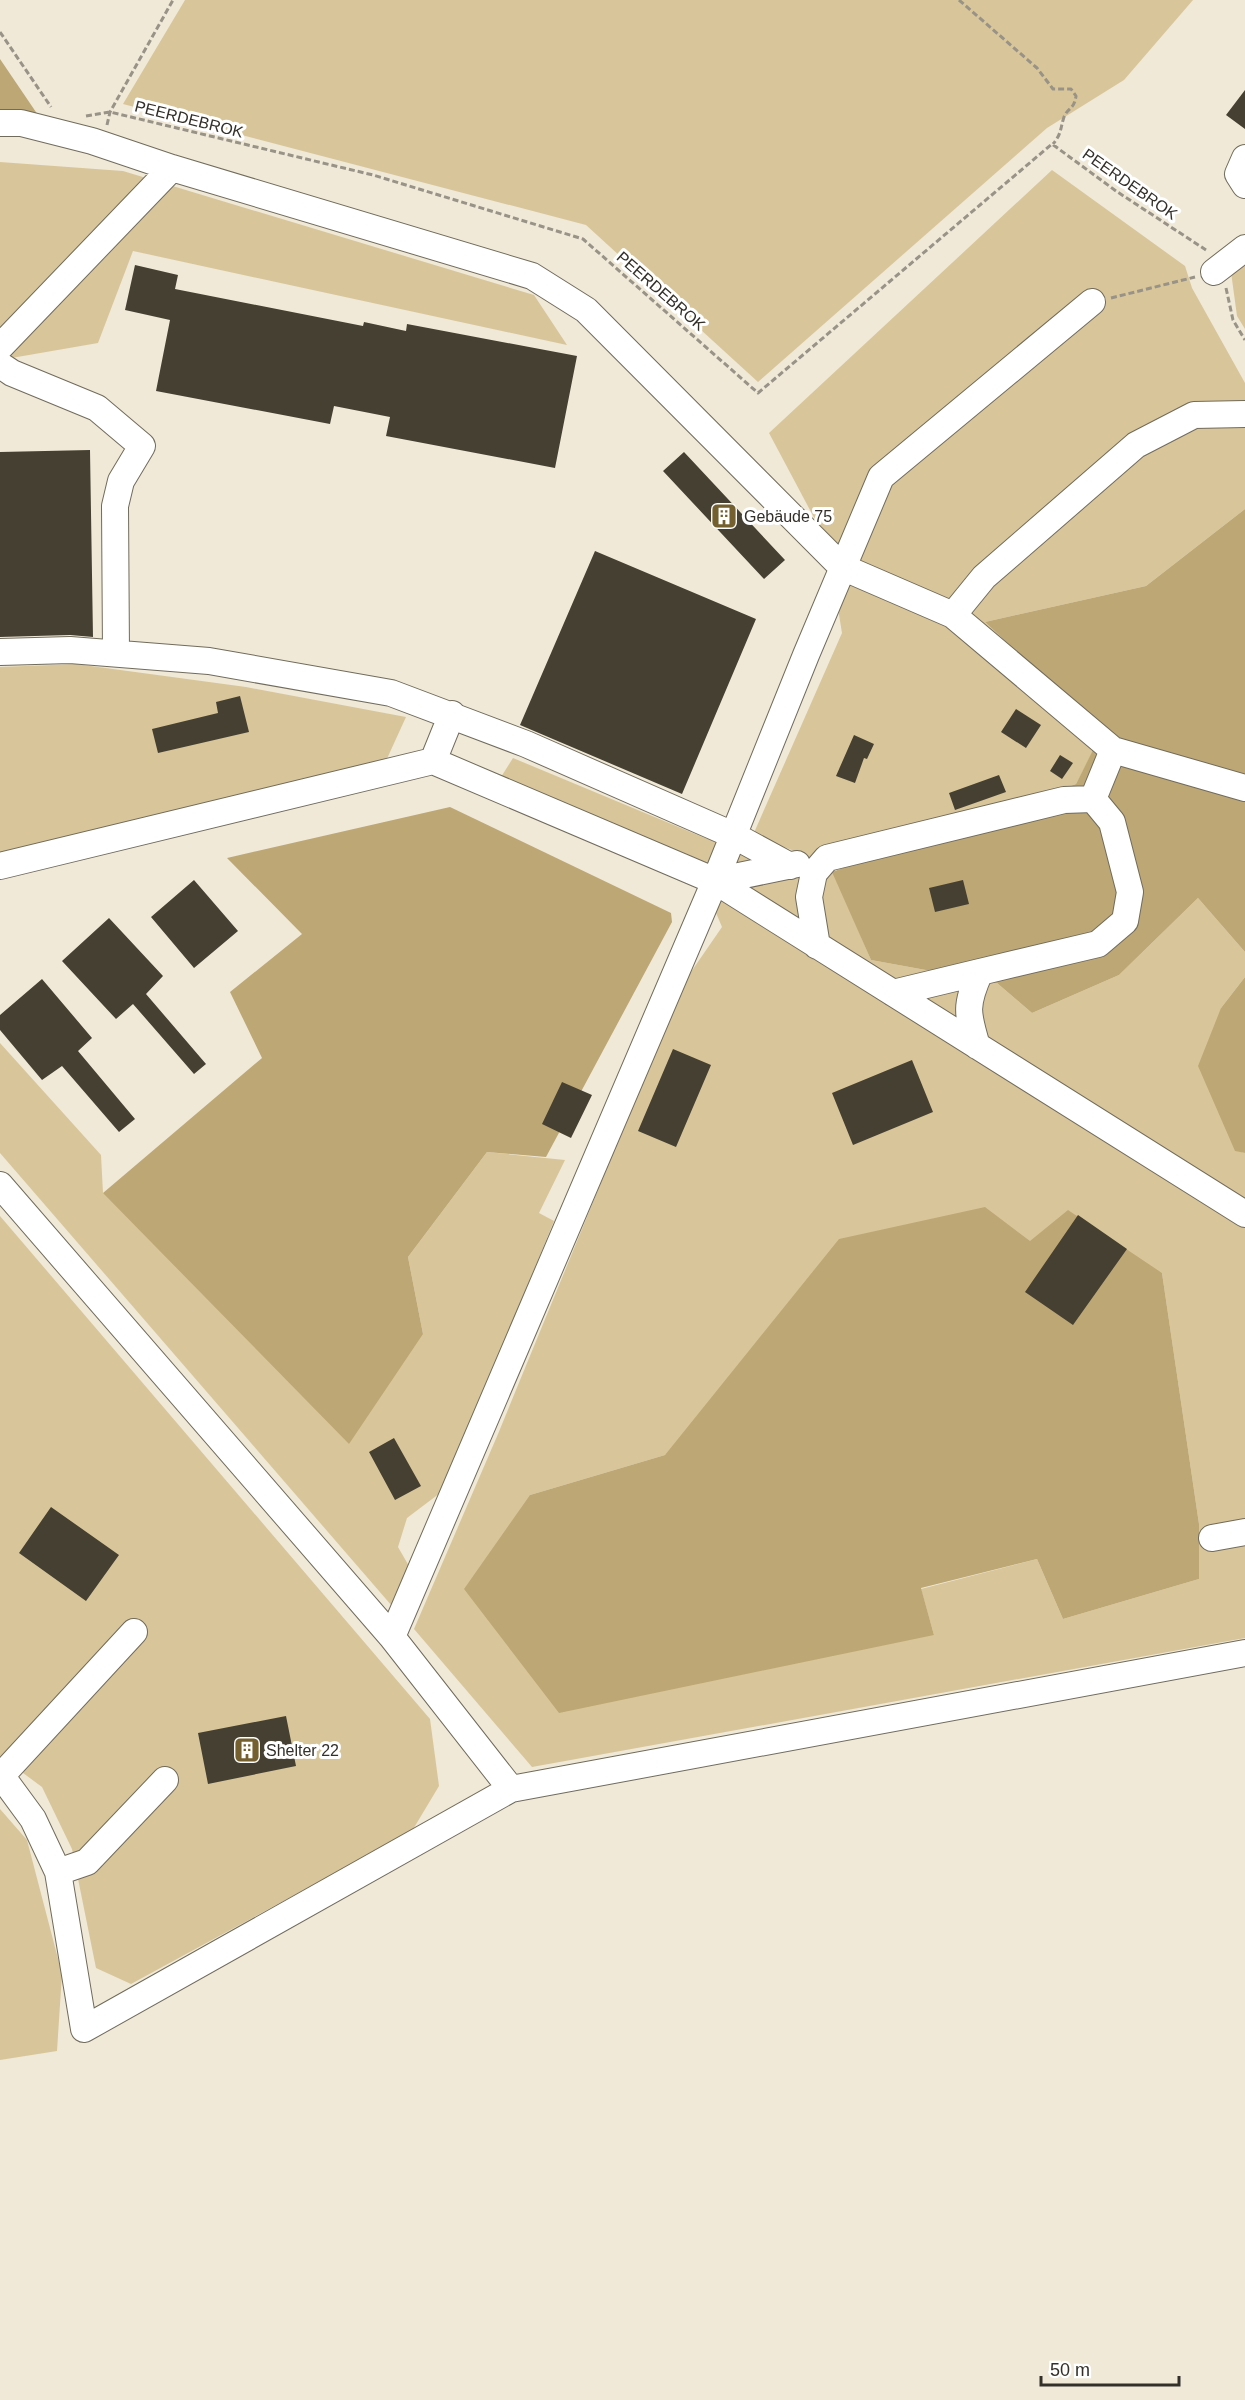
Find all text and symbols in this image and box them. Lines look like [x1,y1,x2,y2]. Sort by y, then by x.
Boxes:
street label: PEERDEBROK [133,97,245,141]
street label: PEERDEBROK [1080,145,1181,223]
street label: PEERDEBROK [613,248,709,334]
building icon: Gebäude 75 [709,501,739,531]
place label: Gebäude 75 [744,508,832,525]
building icon: Shelter 22 [232,1735,262,1765]
place label: Shelter 22 [266,1742,339,1759]
scale bar [1041,2349,1179,2387]
text: 50 m [1050,2360,1090,2380]

